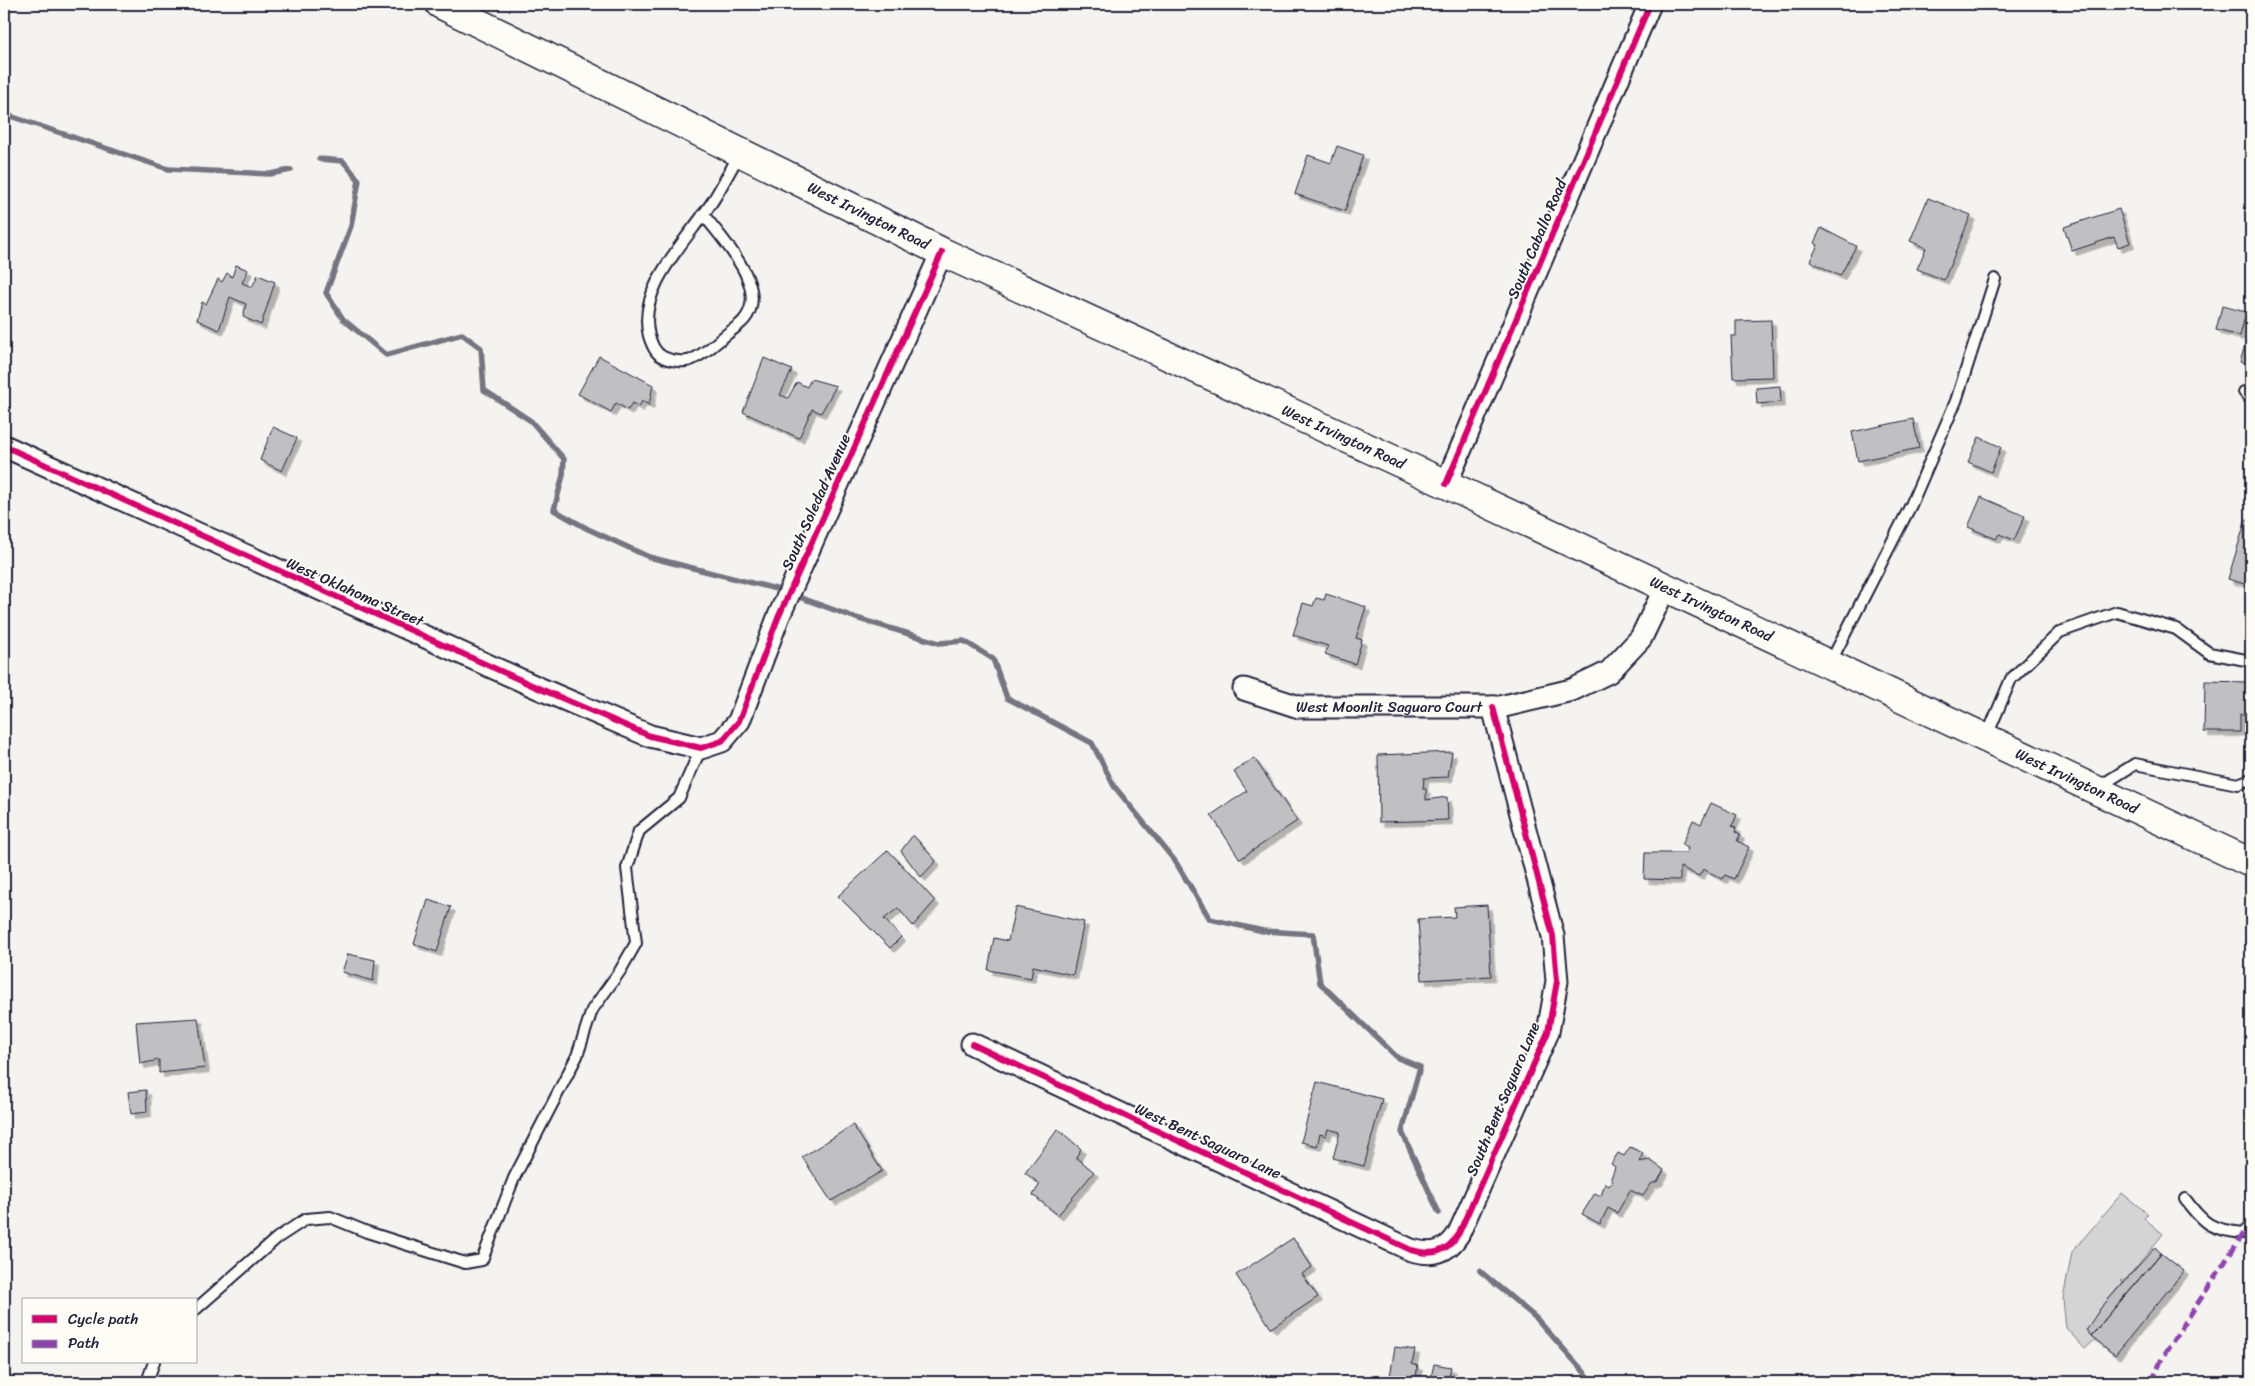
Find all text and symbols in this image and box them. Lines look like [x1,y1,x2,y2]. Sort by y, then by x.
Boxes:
street label: West Irvington Road [803,174,935,257]
street label: South Caballo Road [1500,174,1574,303]
street label: West Irvington Road [1277,397,1411,477]
street label: South Soledad Avenue [774,429,858,575]
street label: West Oklahoma Street [282,550,429,634]
street label: West Irvington Road [1645,569,1778,650]
street label: West Moonlit Saguaro Court [1296,694,1483,720]
street label: West Irvington Road [2011,741,2144,822]
street label: South Bent Saguaro Lane [1459,1018,1547,1180]
street label: West Bent Saguaro Lane [1130,1096,1286,1186]
legend [22,1298,198,1364]
text: Cycle path [68,1306,139,1332]
text: Path [68,1330,99,1356]

